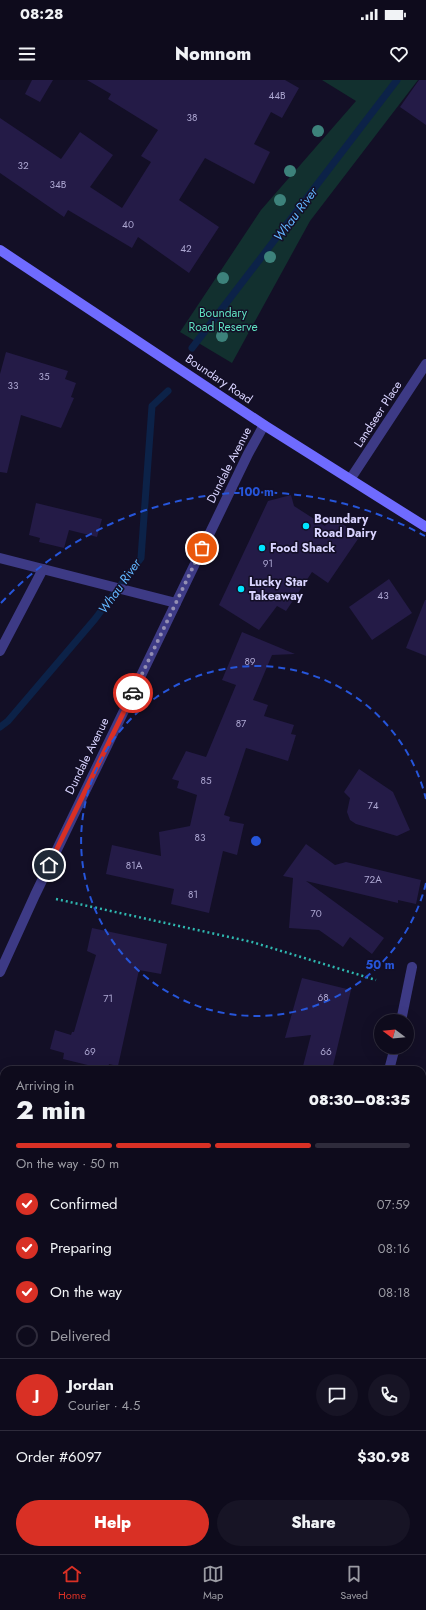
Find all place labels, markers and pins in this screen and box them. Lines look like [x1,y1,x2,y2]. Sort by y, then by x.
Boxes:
place label: Boundary Road Dairy [314,510,377,542]
marker: Boundary Road Dairy [301,521,311,531]
pin [185,531,219,565]
place label: Food Shack [270,539,335,557]
marker: Food Shack [257,543,267,553]
place label: Lucky Star Takeaway [249,573,308,605]
marker: Lucky Star Takeaway [236,584,246,594]
centre of rings [249,834,263,848]
pin [32,848,66,882]

